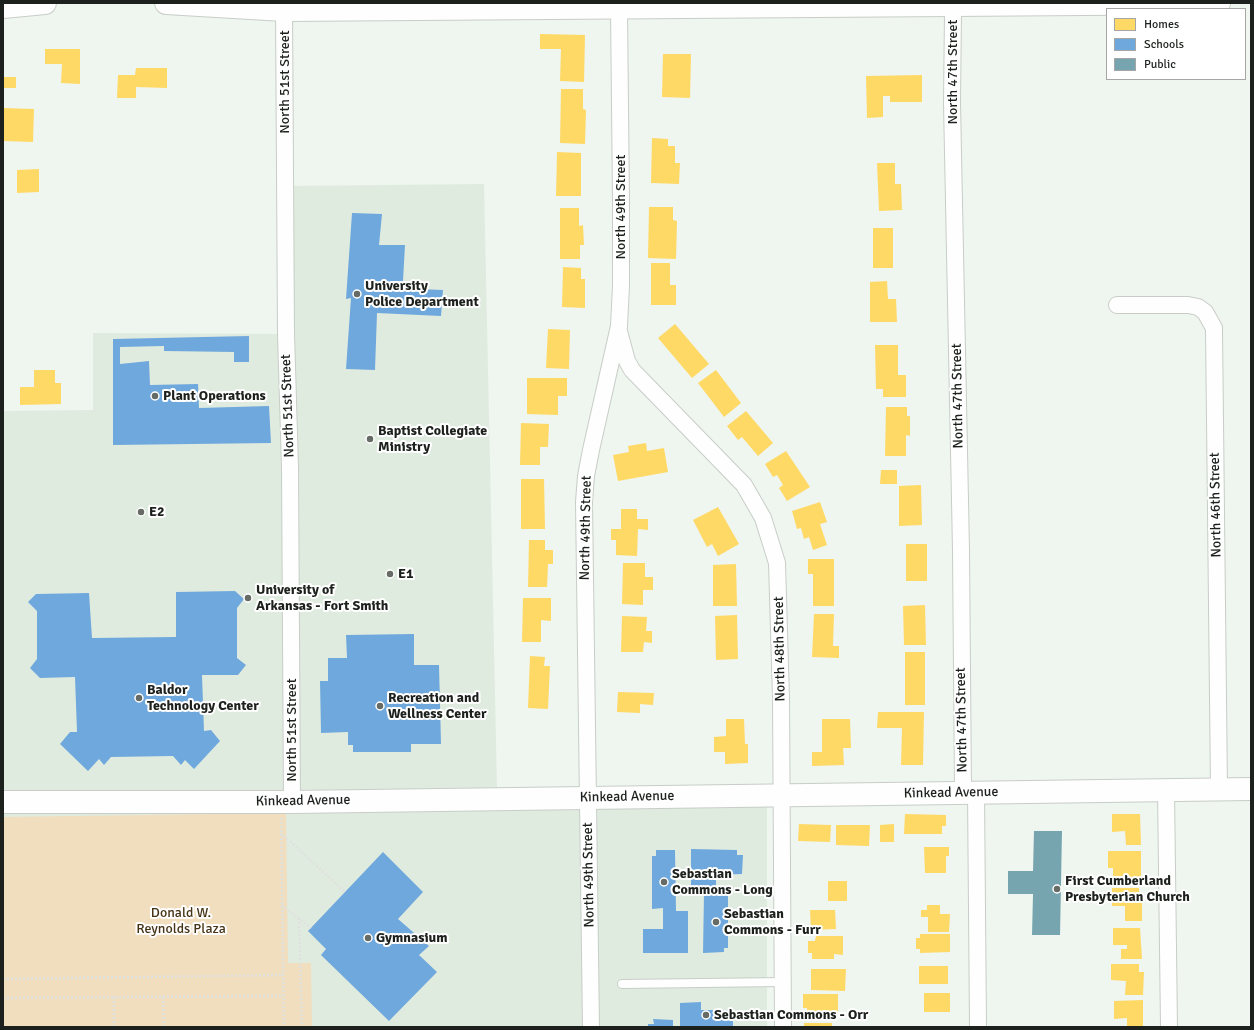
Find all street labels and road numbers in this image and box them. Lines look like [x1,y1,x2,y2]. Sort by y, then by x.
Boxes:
street label: North 47th Street [945,19,961,125]
street label: North 51st Street [277,30,293,134]
street label: North 49th Street [613,154,629,260]
street label: North 47th Street [949,343,967,449]
street label: North 51st Street [278,354,298,458]
street label: North 46th Street [1207,452,1225,558]
street label: North 49th Street [577,475,595,581]
street label: North 48th Street [771,596,789,702]
street label: North 47th Street [953,667,971,773]
street label: North 51st Street [284,678,300,782]
street label: Kinkead Avenue [903,784,999,802]
street label: Kinkead Avenue [579,788,675,806]
street label: Kinkead Avenue [255,792,351,810]
street label: North 49th Street [580,822,598,928]

